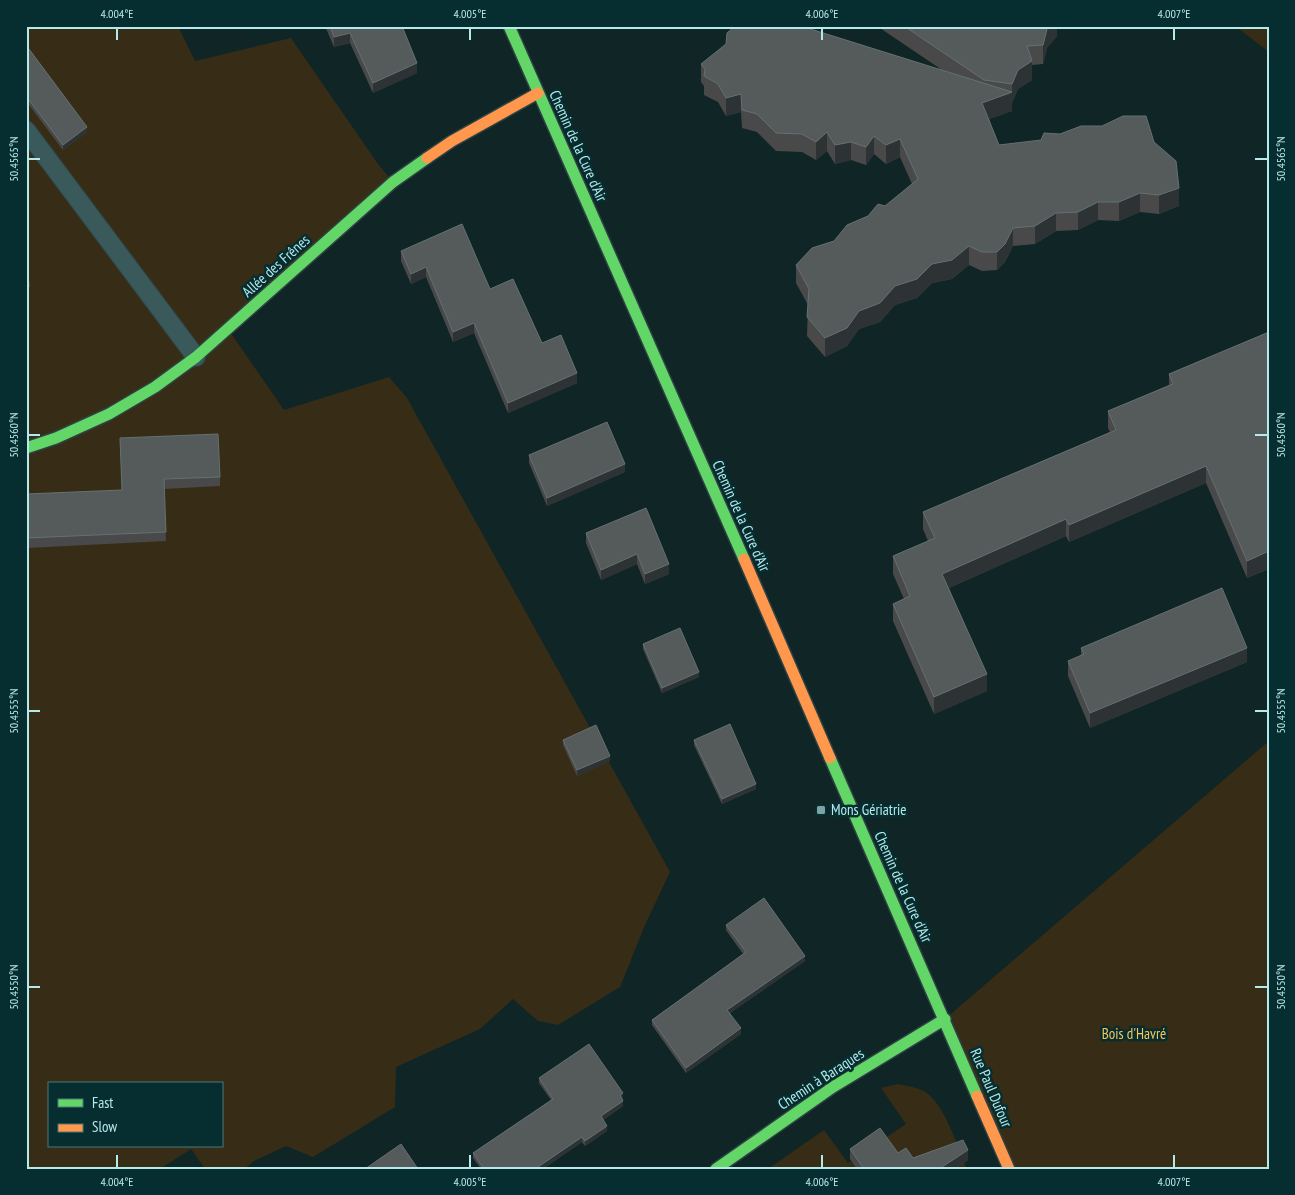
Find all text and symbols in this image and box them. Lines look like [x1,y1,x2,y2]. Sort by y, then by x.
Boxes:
text: 4.004°E [101,6,134,21]
text: 4.005°E [454,6,487,21]
text: 4.006°E [806,6,839,21]
text: 4.007°E [1158,6,1191,21]
street label: Chemin de la Cure d'Air [545,87,612,205]
text: 50.4565°N [6,136,21,182]
text: 50.4565°N [1273,136,1288,182]
street label: Allée des Frênes [238,230,314,301]
text: 50.4560°N [6,412,21,458]
text: 50.4560°N [1273,412,1288,458]
street label: Chemin de la Cure d'Air [708,457,775,575]
text: 50.4555°N [6,688,21,734]
text: 50.4555°N [1273,688,1288,734]
place label: Mons Gériatrie [831,800,907,819]
marker: Mons Gériatrie [815,804,827,816]
street label: Chemin de la Cure d'Air [870,828,937,946]
text: 50.4550°N [6,964,21,1010]
text: 50.4550°N [1273,964,1288,1010]
park label: Bois d'Havré [1102,1024,1166,1043]
street label: Chemin à Baraques [774,1044,867,1114]
street label: Rue Paul Dufour [966,1045,1017,1131]
legend [48,1082,222,1148]
text: Fast [92,1093,113,1112]
text: Slow [92,1117,117,1136]
text: 4.004°E [101,1174,134,1189]
text: 4.005°E [454,1174,487,1189]
text: 4.006°E [806,1174,839,1189]
text: 4.007°E [1158,1174,1191,1189]

